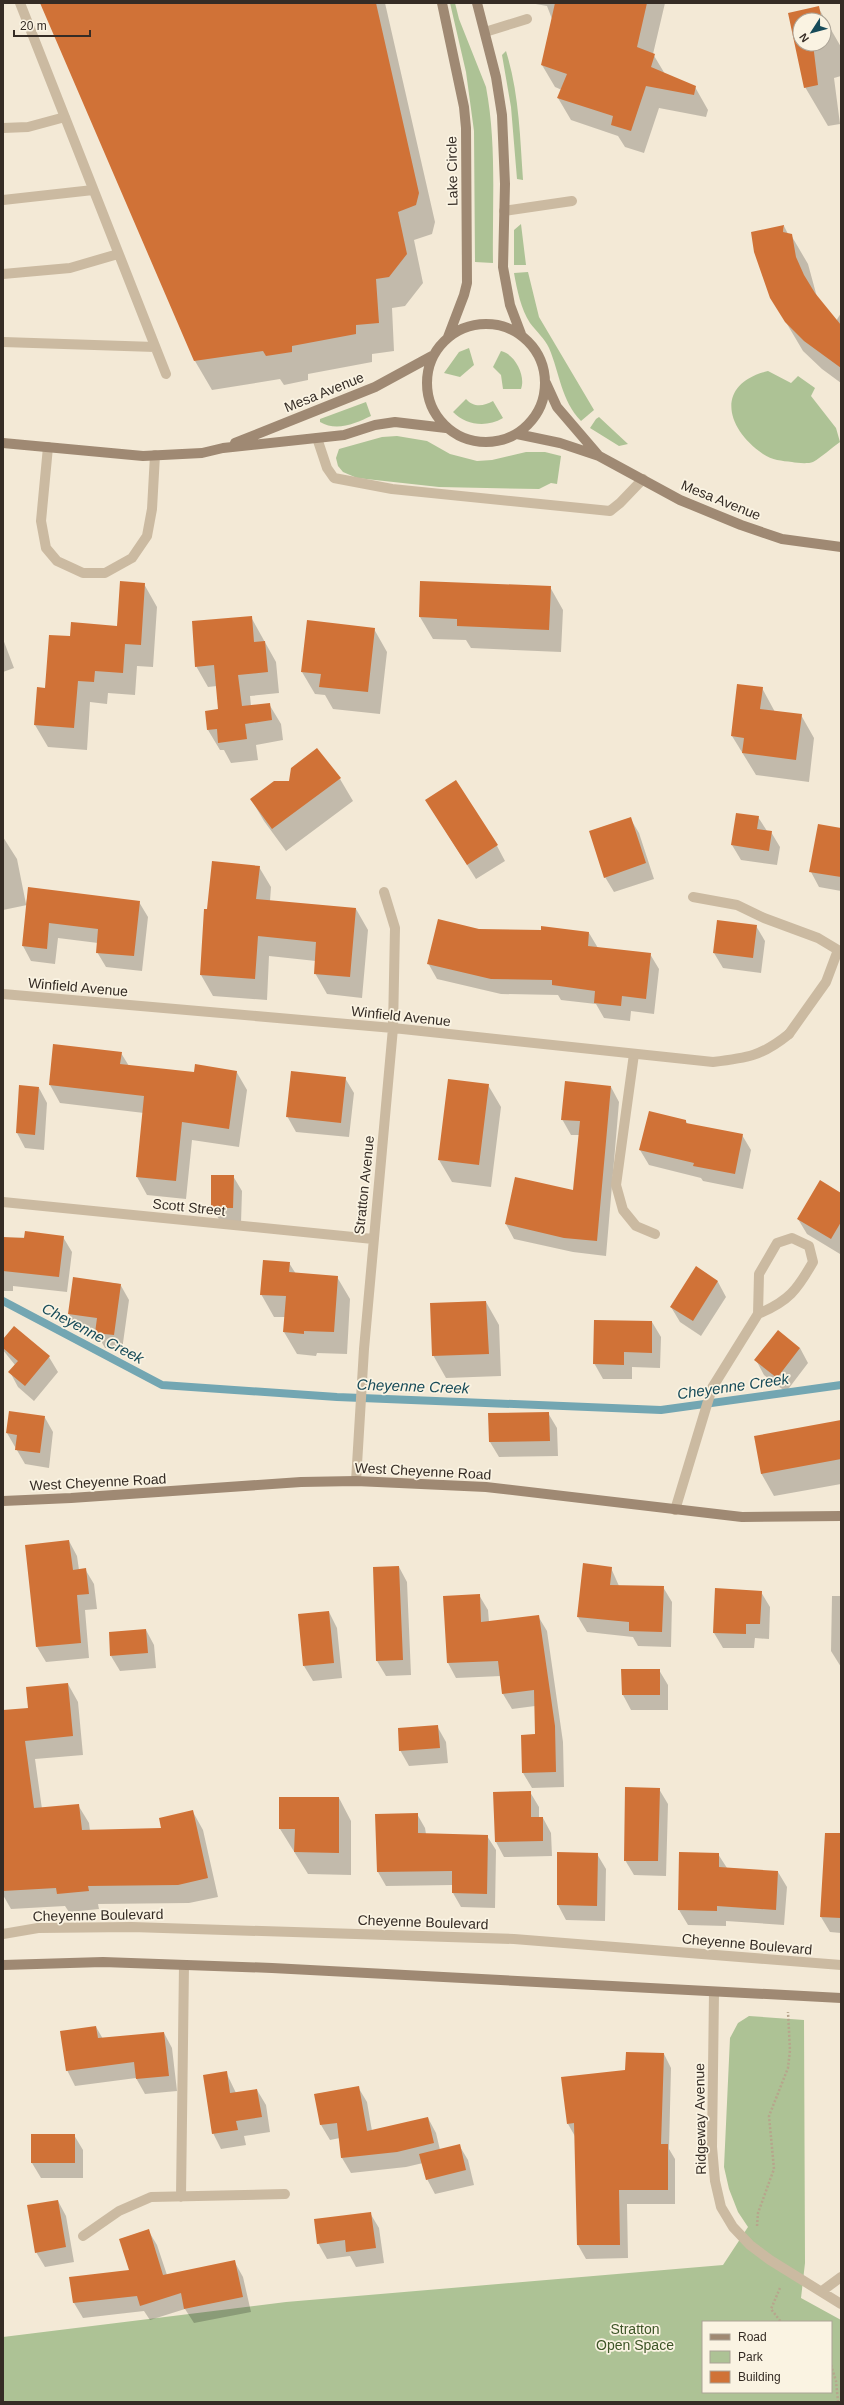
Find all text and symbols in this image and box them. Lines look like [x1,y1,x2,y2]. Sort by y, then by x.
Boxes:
scale bar [14,12,90,38]
north arrow [792,12,832,52]
text: 20 m [20,19,47,33]
text: N [797,31,811,45]
street label: Lake Circle [443,136,461,206]
street label: Mesa Avenue [282,369,366,415]
street label: Mesa Avenue [679,477,763,523]
street label: Winfield Avenue [27,975,129,999]
street label: Winfield Avenue [350,1003,452,1029]
street label: Stratton Avenue [351,1135,377,1235]
street label: Scott Street [152,1195,226,1219]
water label: Cheyenne Creek [39,1299,148,1368]
water label: Cheyenne Creek [676,1370,791,1402]
water label: Cheyenne Creek [356,1376,471,1397]
street label: West Cheyenne Road [354,1459,492,1483]
street label: West Cheyenne Road [29,1470,167,1494]
street label: Cheyenne Boulevard [32,1906,164,1924]
street label: Cheyenne Boulevard [357,1912,489,1932]
street label: Cheyenne Boulevard [681,1930,813,1958]
street label: Ridgeway Avenue [691,2063,709,2175]
park label: Stratton Open Space [596,2321,674,2353]
legend [702,2321,832,2393]
text: Road [738,2330,767,2344]
text: Park [738,2350,764,2364]
text: Building [738,2370,781,2384]

